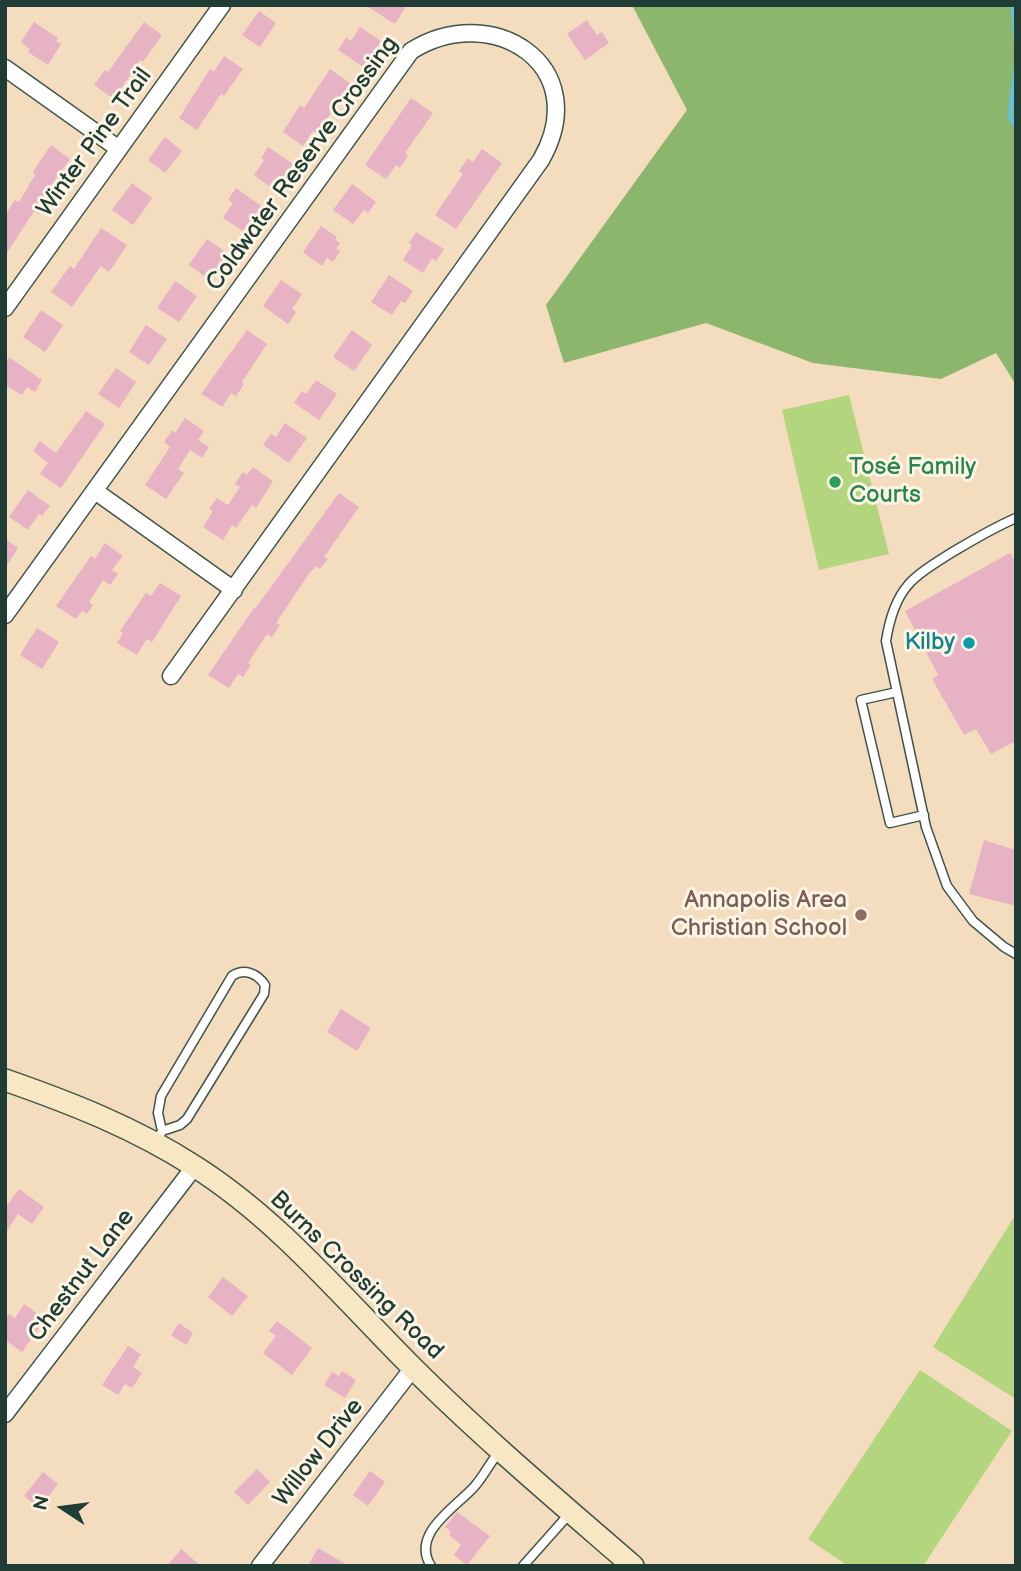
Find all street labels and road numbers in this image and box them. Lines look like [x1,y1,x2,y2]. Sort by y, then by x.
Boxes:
street label: Coldwater Reserve Crossing [201,31,405,297]
street label: Winter Pine Trail [31,63,159,223]
street label: Burns Crossing Road [263,1186,449,1366]
street label: Chestnut Lane [23,1204,141,1348]
street label: Willow Drive [268,1393,370,1513]

